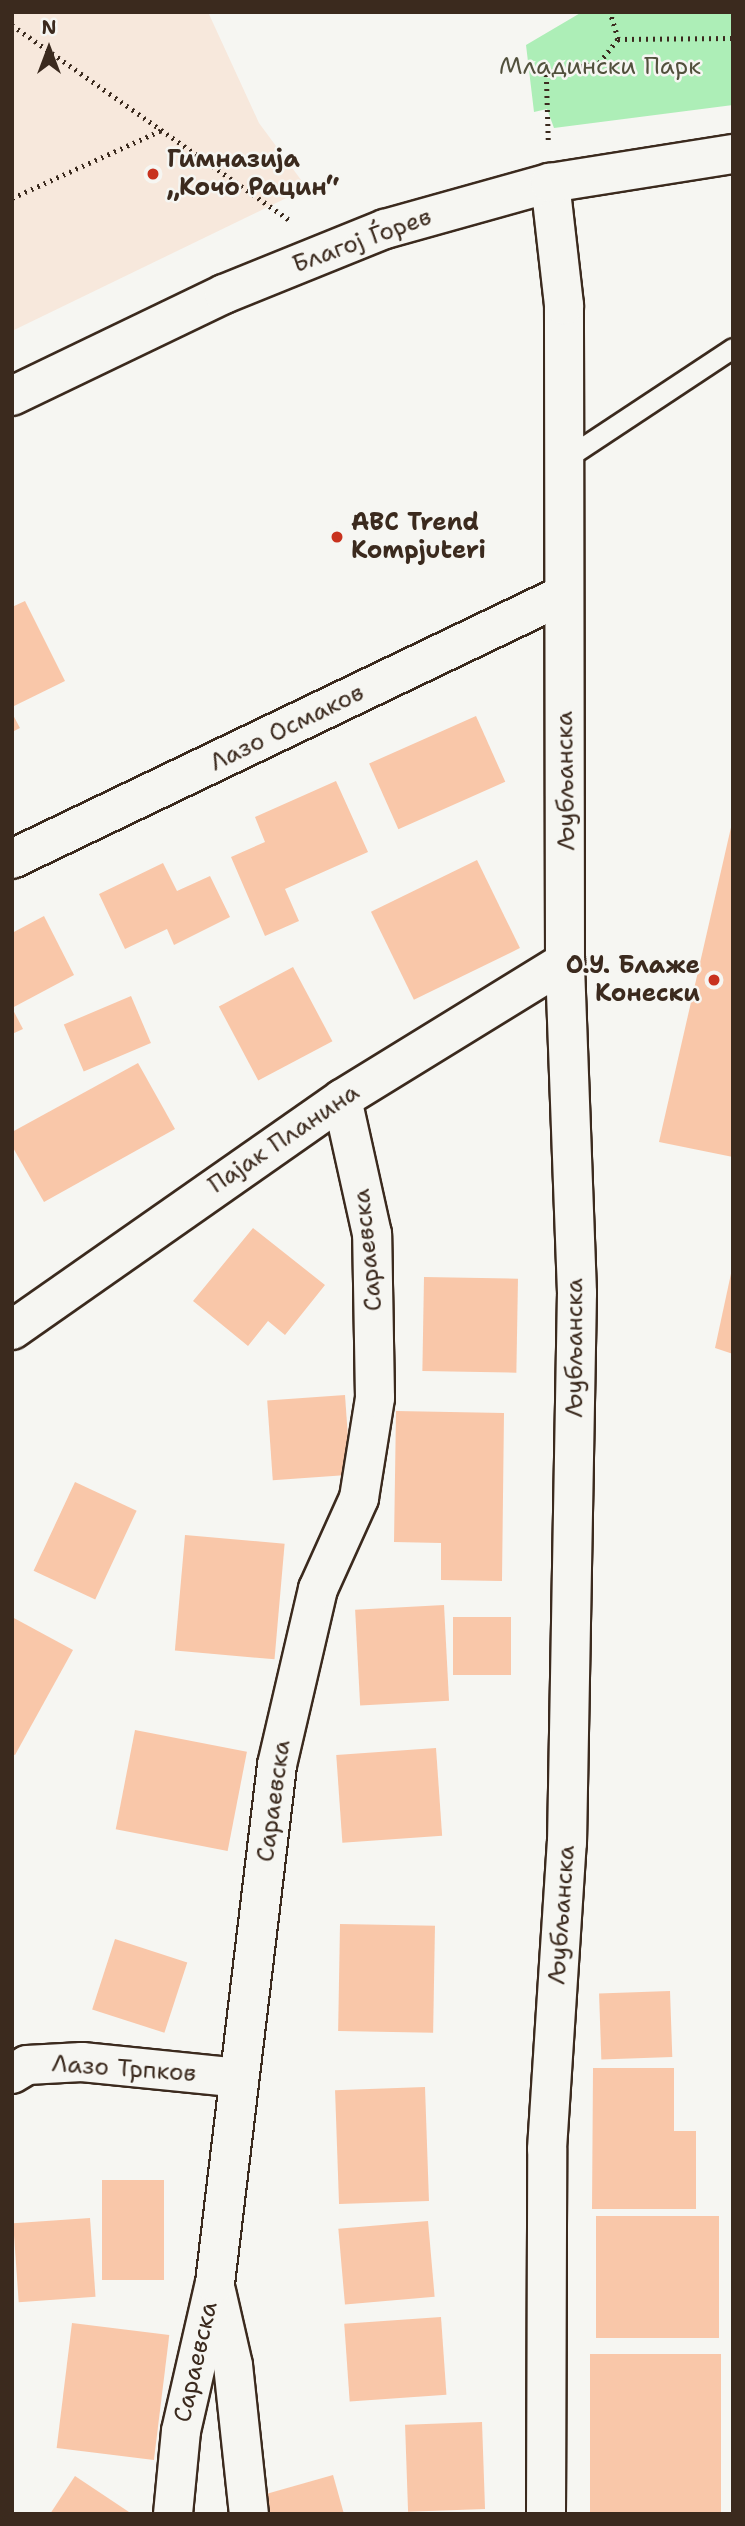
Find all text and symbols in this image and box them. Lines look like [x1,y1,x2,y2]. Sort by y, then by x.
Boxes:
north arrow [14,14,84,84]
text: N [41,15,57,40]
park label: Младински Парк [499,53,701,81]
place label: Гимназија „Кочо Рацин“ [167,146,339,202]
marker: Гимназија „Кочо Рацин“ [145,166,161,182]
street label: Благој Ѓорев [289,203,435,279]
place label: ABC Trend Kompjuteri [351,509,486,565]
marker: ABC Trend Kompjuteri [329,529,345,545]
street label: Лазо Осмаков [205,678,369,778]
street label: Љубљанска [550,711,582,851]
place label: О.У. Блаже Конески [566,952,700,1008]
marker: О.У. Блаже Конески [706,972,722,988]
street label: Пајак Планина [203,1078,365,1200]
street label: Сараевска [347,1187,389,1313]
street label: Љубљанска [561,1278,589,1418]
street label: Сараевска [251,1738,297,1864]
street label: Љубљанска [543,1844,581,1986]
street label: Лазо Трпков [51,2050,197,2088]
street label: Сараевска [168,2299,224,2425]

